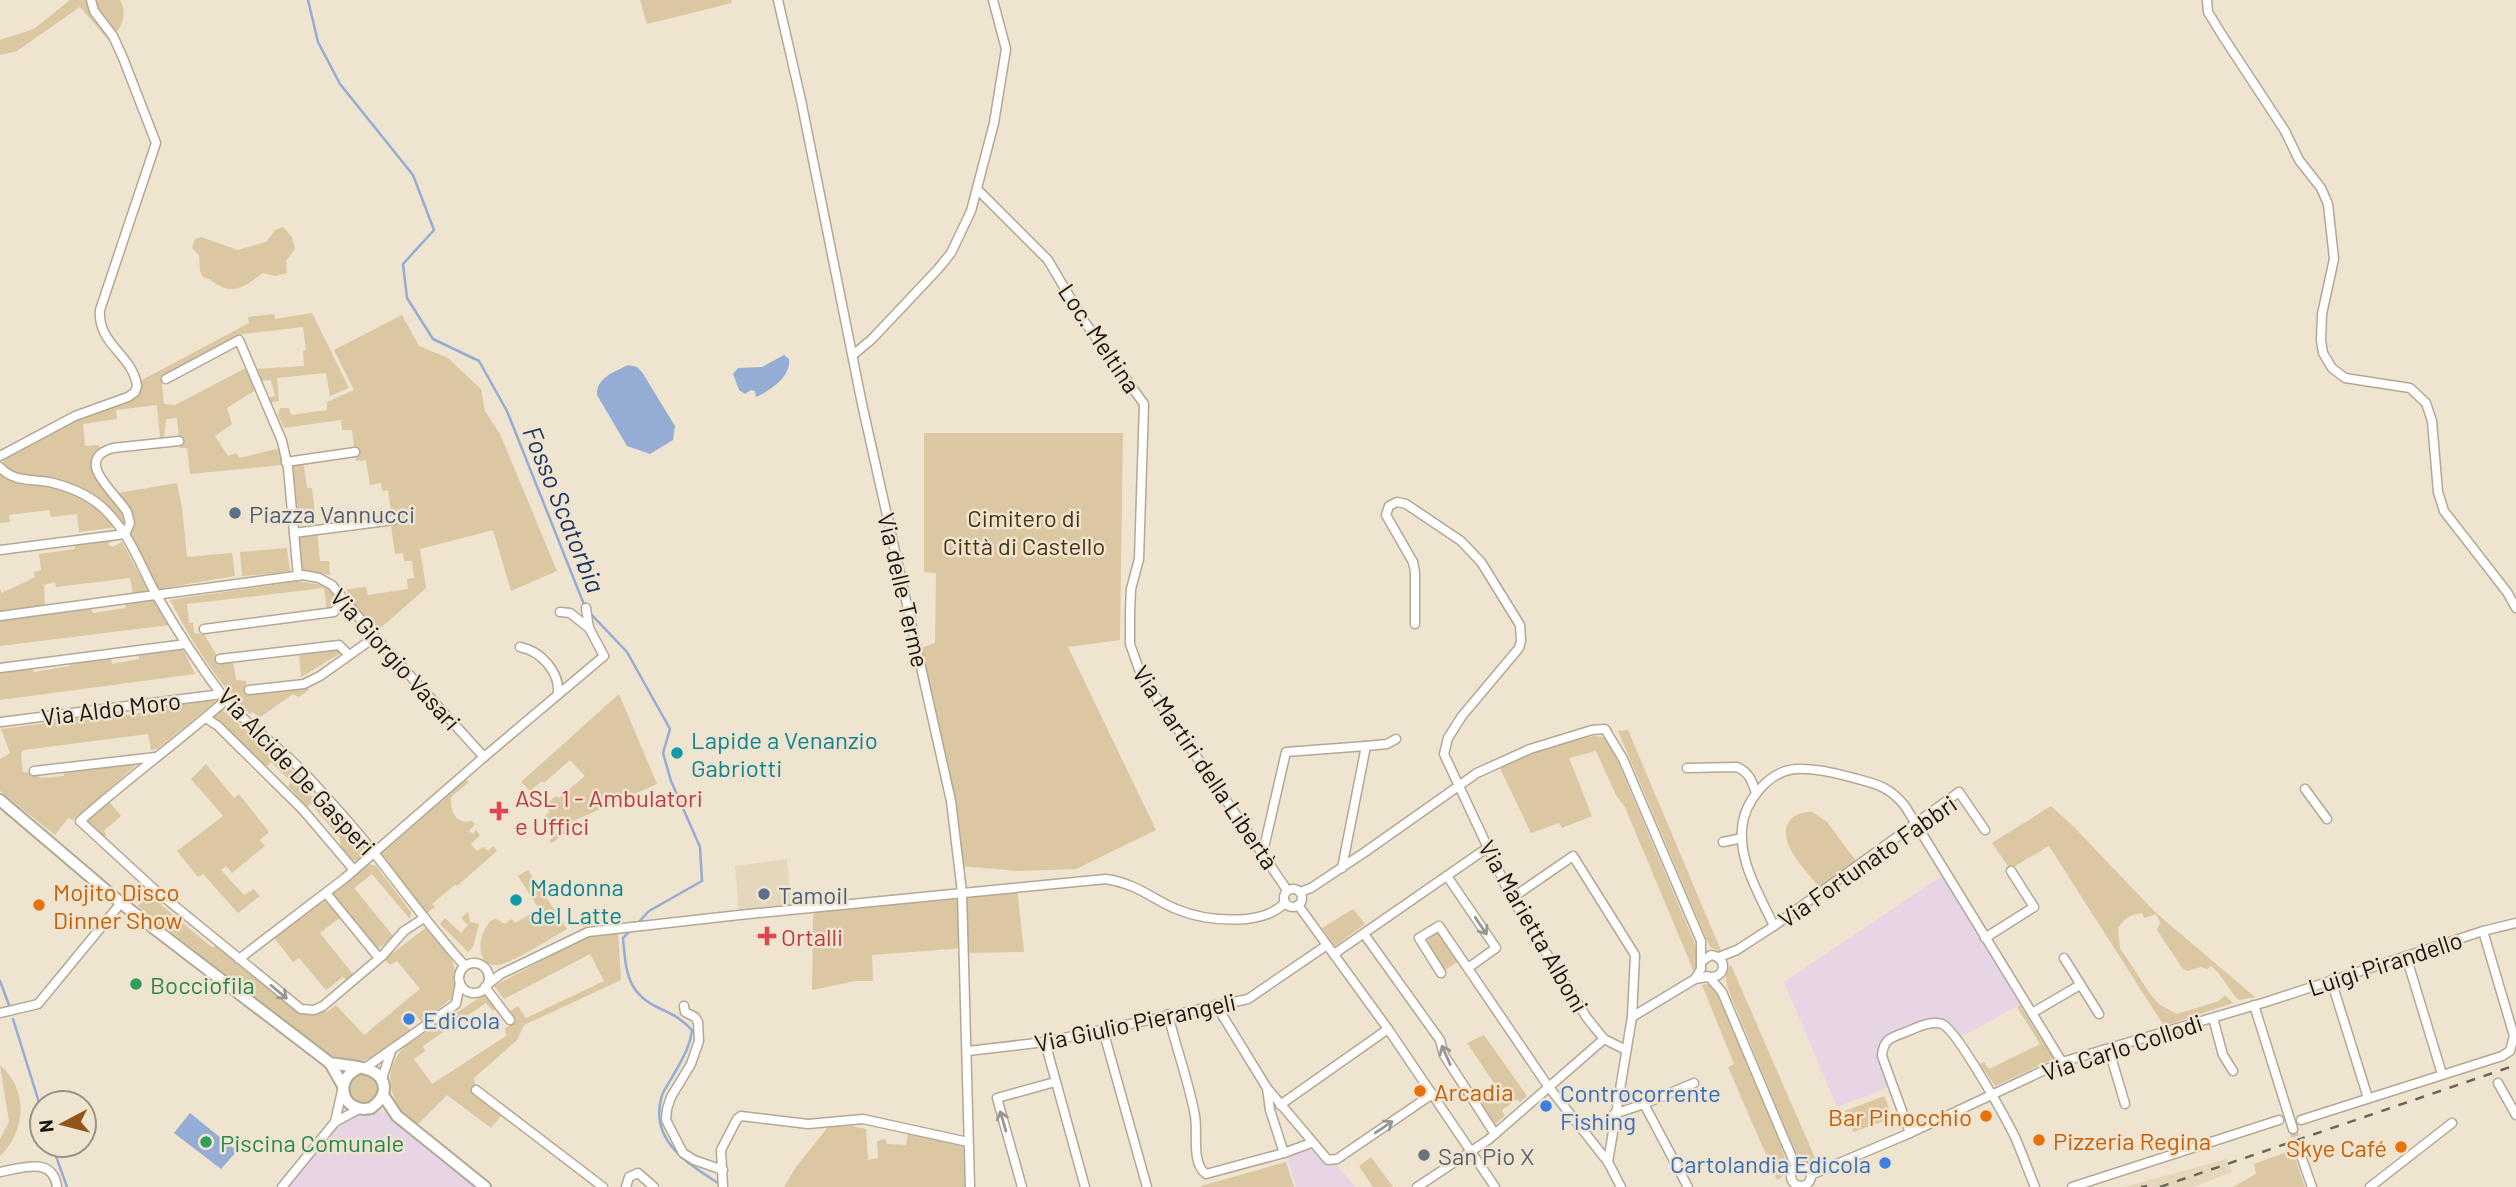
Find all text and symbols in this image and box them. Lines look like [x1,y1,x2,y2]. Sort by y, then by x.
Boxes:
street label: Loc. Meltina [1053,278,1147,398]
water label: Fosso Scatorbia [517,421,613,597]
place label: Piazza Vannucci [249,499,415,528]
park label: Cimitero di Città di Castello [943,503,1105,560]
marker: Piazza Vannucci [227,505,243,521]
street label: Via delle Terme [872,510,936,670]
street label: Via Giorgio Vasari [325,582,467,736]
street label: Via Martiri della Libertà [1127,659,1285,875]
street label: Via Alcide De Gasperi [212,681,382,861]
street label: Via Aldo Moro [40,685,182,731]
place label: Lapide a Venanzio Gabriotti [691,725,878,782]
marker: Lapide a Venanzio Gabriotti [669,745,685,761]
place label: ASL 1 - Ambulatori e Uffici [515,783,703,840]
street label: Via Fortunato Fabbri [1772,789,1962,933]
marker: ASL 1 - Ambulatori e Uffici [489,801,509,821]
street label: Via Marietta Alboni [1473,835,1595,1017]
place label: Madonna del Latte [530,872,624,929]
place label: Mojito Disco Dinner Show [53,877,183,934]
place label: Tamoil [778,880,848,909]
marker: Tamoil [756,886,772,902]
marker: Madonna del Latte [508,892,524,908]
marker: Mojito Disco Dinner Show [31,897,47,913]
one-way arrow [1474,916,1488,935]
place label: Ortalli [781,922,843,951]
street label: Luigi Pirandello [2304,924,2466,1002]
marker: Ortalli [759,928,775,944]
place label: Bocciofila [150,970,255,999]
marker: Bocciofila [128,976,144,992]
one-way arrow [269,984,287,1000]
street label: Via Giulio Pierangeli [1032,987,1238,1057]
place label: Edicola [423,1005,500,1034]
street label: Via Carlo Collodi [2038,1007,2206,1087]
marker: Edicola [401,1011,417,1027]
one-way arrow [1439,1045,1452,1066]
place label: Arcadia [1434,1077,1513,1106]
place label: Controcorrente Fishing [1560,1078,1721,1135]
marker: Arcadia [1412,1083,1428,1099]
north arrow [28,1089,98,1159]
marker: Controcorrente Fishing [1538,1098,1554,1114]
place label: Bar Pinocchio [1828,1102,1972,1131]
marker: Bar Pinocchio [1978,1108,1994,1124]
one-way arrow [996,1111,1009,1133]
text: N [33,1118,58,1134]
one-way arrow [1374,1120,1393,1134]
place label: Pizzeria Regina [2053,1126,2211,1155]
place label: Piscina Comunale [220,1128,404,1157]
marker: Pizzeria Regina [2031,1132,2047,1148]
place label: Skye Café [2286,1133,2387,1162]
marker: Piscina Comunale [198,1134,214,1150]
marker: Skye Café [2393,1139,2409,1155]
place label: San Pio X [1438,1141,1534,1170]
marker: San Pio X [1416,1147,1432,1163]
place label: Cartolandia Edicola [1670,1149,1871,1178]
marker: Cartolandia Edicola [1877,1155,1893,1171]

